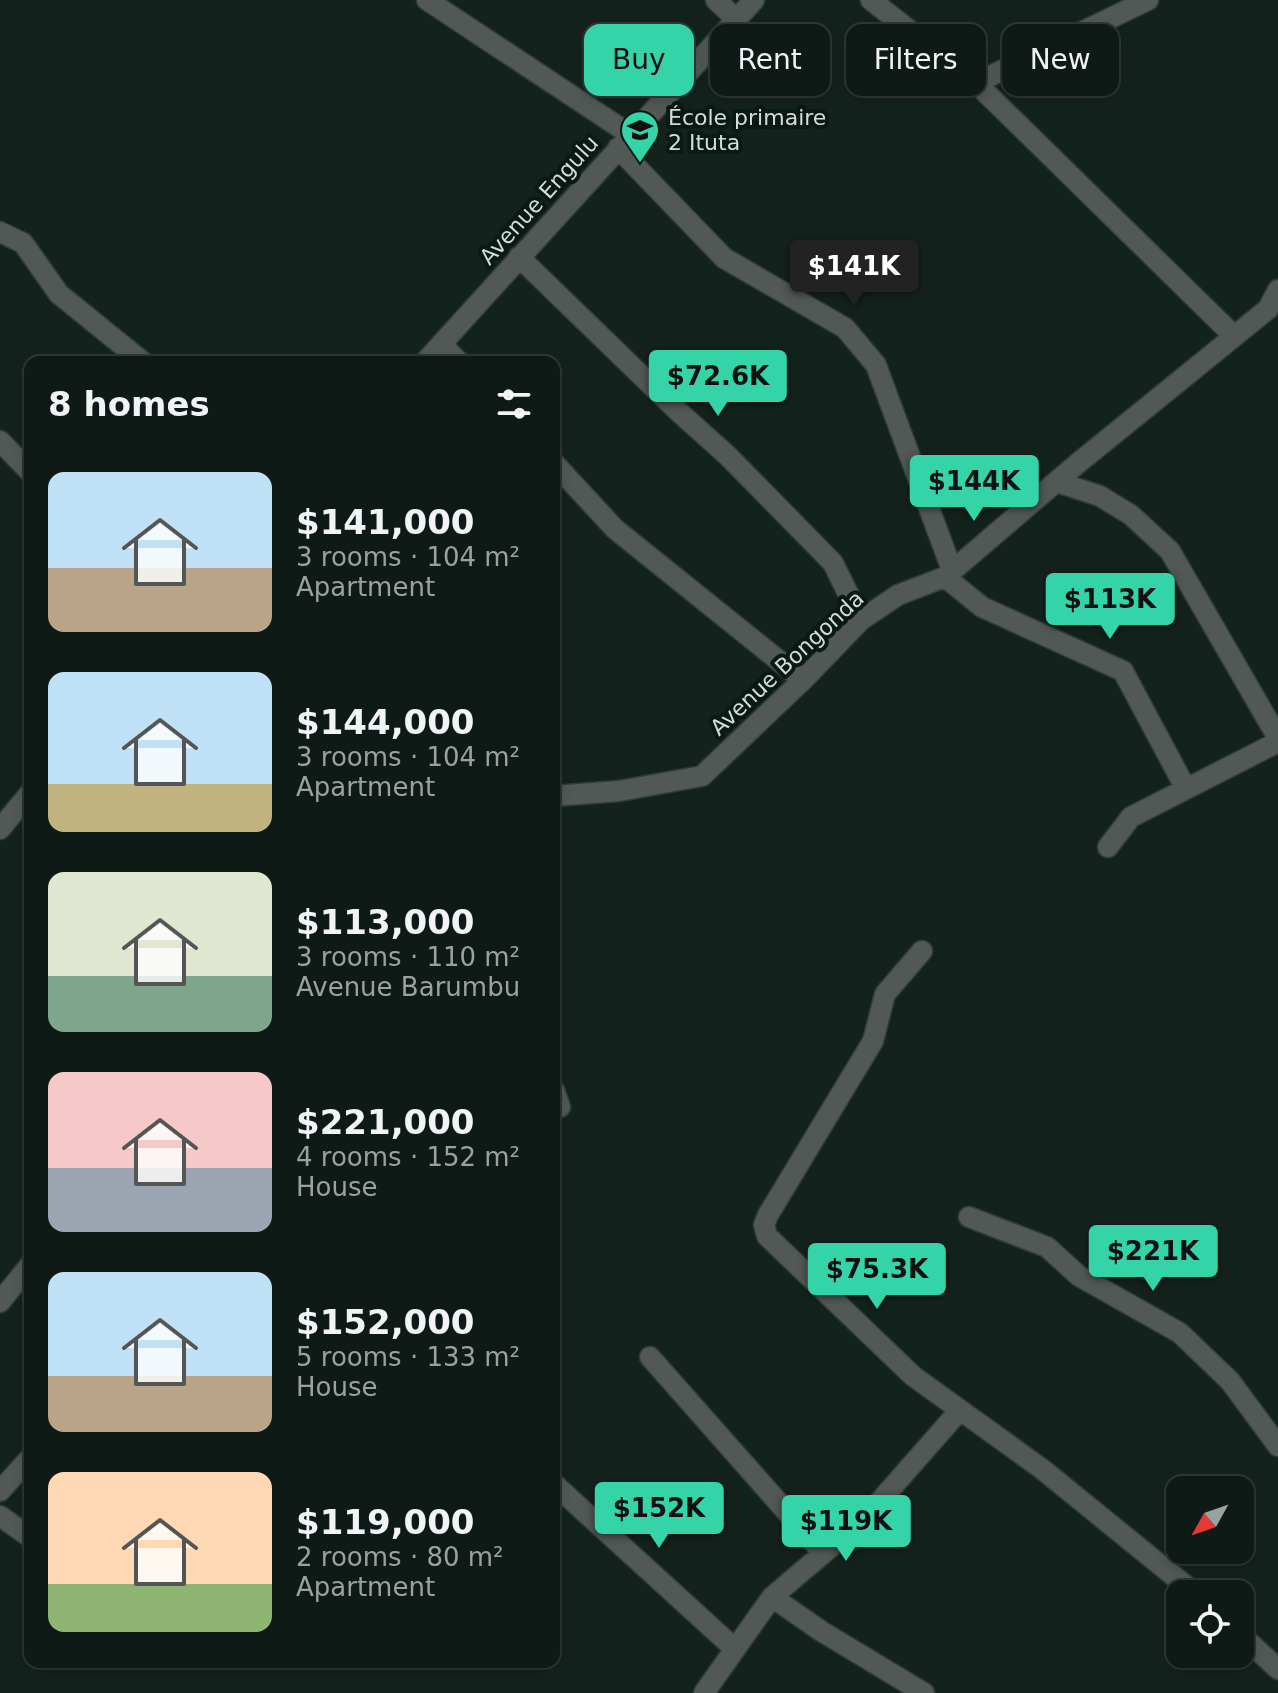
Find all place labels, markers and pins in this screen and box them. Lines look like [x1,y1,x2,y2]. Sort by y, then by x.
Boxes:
place label: École primaire 2 Ituta [668,105,826,155]
school or university icon: École primaire 2 Ituta [619,109,661,164]
pin: $141K [798,240,910,308]
pin: $72.6K [653,350,783,418]
pin: $144K [918,455,1030,523]
pin: $113K [1054,573,1166,641]
pin: $221K [1097,1225,1209,1293]
pin: $75.3K [812,1243,942,1311]
pin: $152K [603,1482,715,1550]
pin: $119K [790,1495,902,1563]

